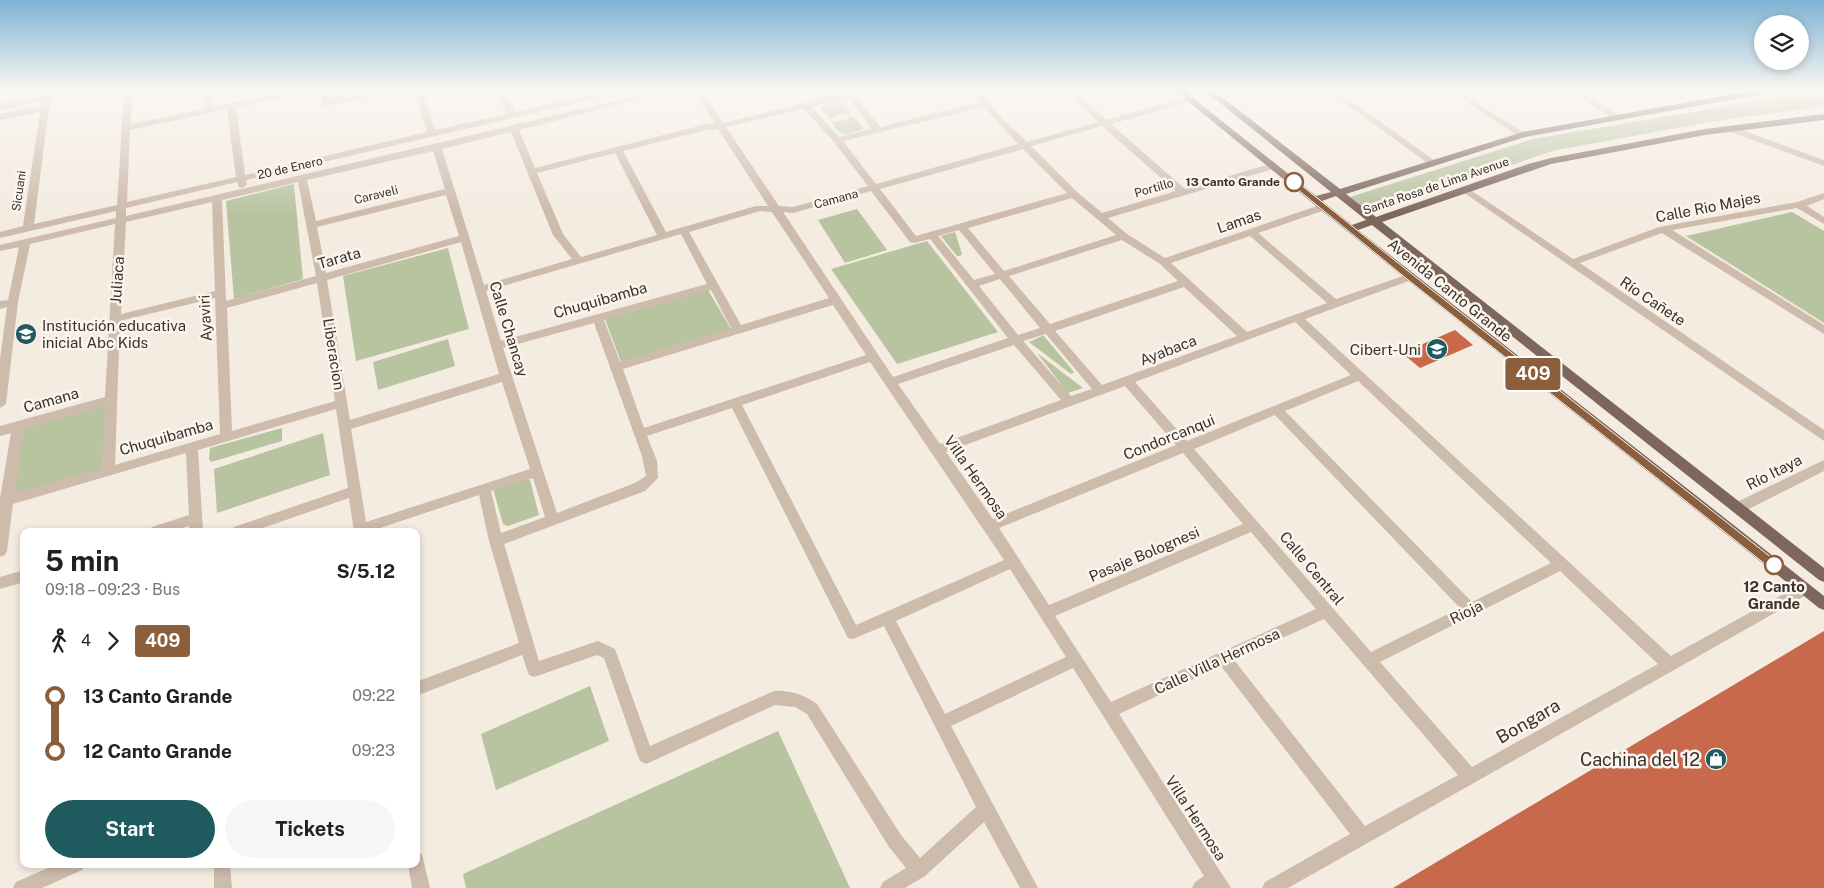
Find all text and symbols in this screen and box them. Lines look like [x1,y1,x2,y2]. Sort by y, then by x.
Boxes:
map controls [1754,15,1809,70]
button: layers [1754,15,1809,70]
street label: 20 de Enero [256,154,324,182]
street label: Santa Rosa de Lima Avenue [1361,154,1511,218]
street label: Sicuani [9,170,29,212]
marker: 13 Canto Grande [1284,172,1304,192]
place label: 13 Canto Grande [1186,175,1280,189]
street label: Portillo [1133,176,1175,200]
street label: Caraveli [352,183,400,207]
street label: Camana [812,186,860,212]
street label: Calle Rio Majes [1654,189,1762,225]
street label: Lamas [1215,206,1263,236]
street label: Avenida Canto Grande [1385,235,1515,345]
street label: Tarata [316,244,362,272]
street label: Juliaca [107,256,127,304]
street label: Río Cañete [1617,273,1689,329]
street label: Calle Chancay [486,279,532,379]
street label: Chuquibamba [551,279,649,321]
street label: Ayaviri [195,294,215,342]
place label: Institución educativa inicial Abc Kids [42,317,186,351]
street label: Liberacion [320,317,348,391]
school or university icon: Institución educativa inicial Abc Kids [14,322,38,346]
street label: Ayabaca [1137,331,1199,369]
school or university icon: Cibert-Uni [1425,337,1449,361]
place label: Cibert-Uni [1350,341,1421,358]
line badge: 409 [1504,358,1562,390]
text: 409 [1515,363,1551,384]
street label: Camana [21,384,81,416]
street label: Condorcanqui [1121,411,1217,463]
street label: Chuquibamba [117,416,215,458]
street label: Villa Hermosa [941,432,1011,522]
street label: Río Itaya [1743,451,1805,493]
street label: Pasaje Bolognesi [1086,523,1202,585]
street label: Calle Central [1276,528,1348,608]
text: 5 min [45,544,119,577]
marker: 12 Canto Grande [1764,555,1784,575]
text: S/5.12 [336,560,395,582]
place label: 12 Canto Grande [1743,578,1805,612]
text: 09:18 – 09:23 · Bus [45,580,180,599]
street label: Rioja [1447,597,1485,627]
street label: Calle Villa Hermosa [1152,624,1282,698]
icon: walk [45,627,73,655]
icon: forward [99,627,127,655]
text: 409 [145,630,180,651]
text: 4 [81,631,91,650]
text: 13 Canto Grande [83,685,232,707]
text: 09:22 [352,686,395,705]
street label: Bongara [1492,694,1564,748]
text: 12 Canto Grande [83,740,232,762]
text: 09:23 [352,741,395,760]
shop icon: Cachina del 12 [1704,747,1728,771]
place label: Cachina del 12 [1580,749,1700,770]
street label: Villa Hermosa [1162,772,1230,864]
button: Start [45,800,215,858]
button: Tickets [225,800,395,858]

